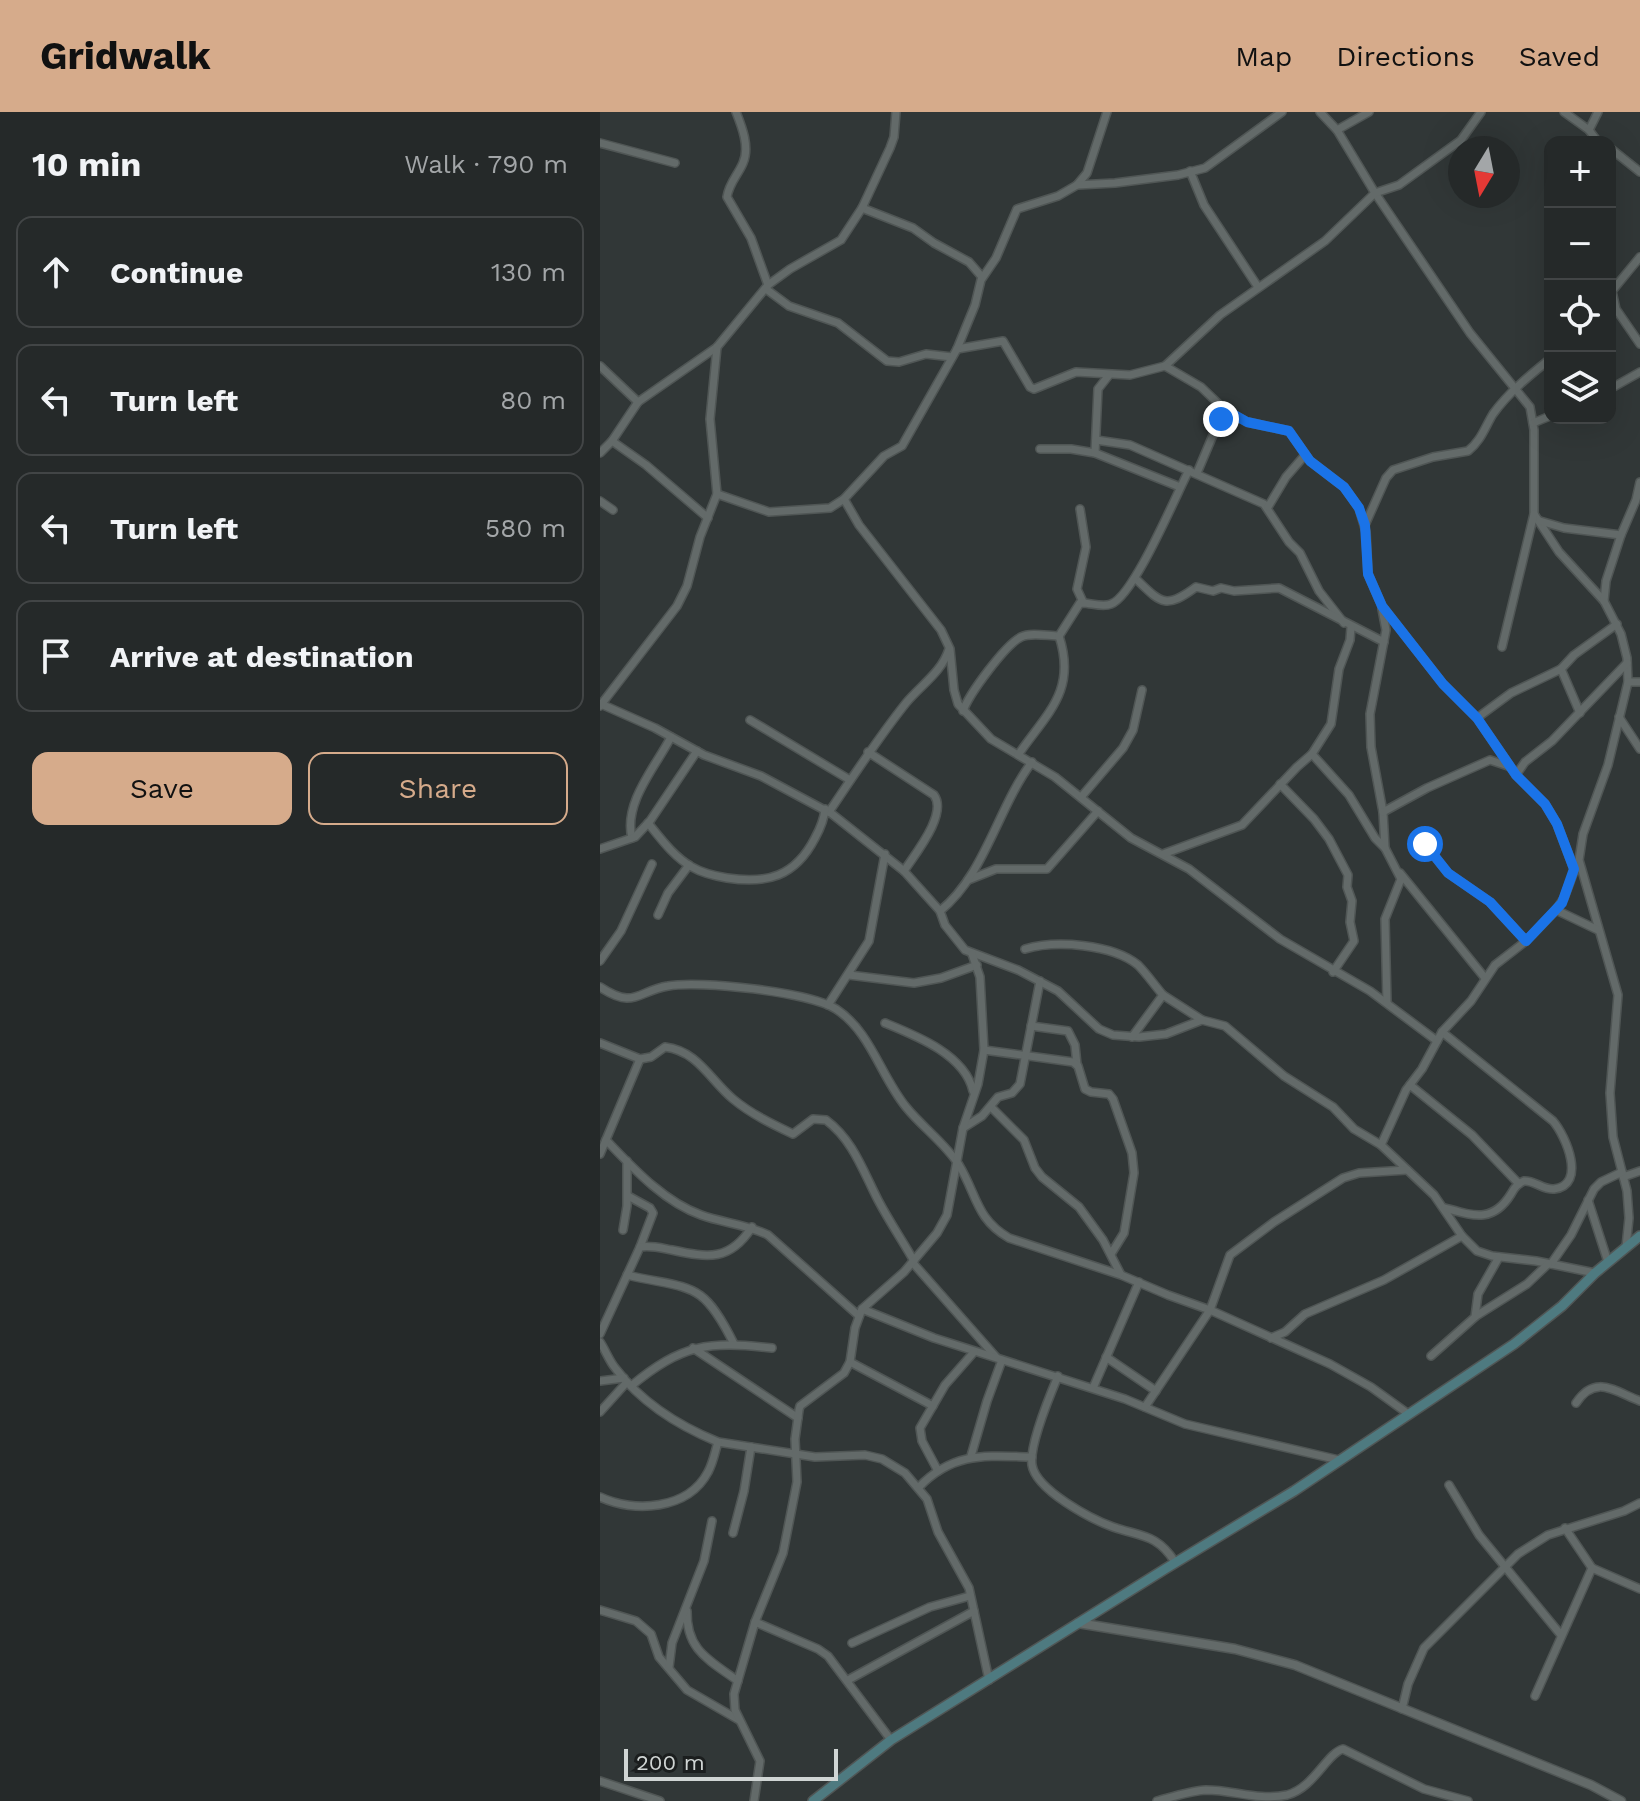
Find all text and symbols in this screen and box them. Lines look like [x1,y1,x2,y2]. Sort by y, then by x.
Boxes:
text: Gridwalk [40,34,211,78]
text: Map [1235,40,1292,73]
text: Directions [1336,40,1475,73]
text: Saved [1519,40,1600,73]
north arrow [1448,136,1520,208]
map controls [1544,136,1616,424]
button: + [1544,136,1616,208]
text: 10 min [32,144,141,184]
text: Walk · 790 m [404,149,568,179]
button: − [1544,208,1616,280]
icon: ahead [34,250,78,294]
text: Continue [110,255,243,290]
text: 130 m [491,257,566,287]
button: locate [1544,280,1616,352]
button: layers [1544,352,1616,424]
icon: left [34,378,78,422]
text: Turn left [110,383,238,418]
text: 80 m [500,385,566,415]
route end [1203,401,1239,437]
icon: left [34,506,78,550]
text: Turn left [110,511,238,546]
text: 580 m [485,513,566,543]
icon: arrive [34,634,78,678]
text: Arrive at destination [110,639,414,674]
button: Save [32,752,292,825]
button: Share [308,752,568,825]
route start [1407,826,1443,862]
scale bar [624,1745,838,1781]
text: 200 m [636,1750,705,1775]

